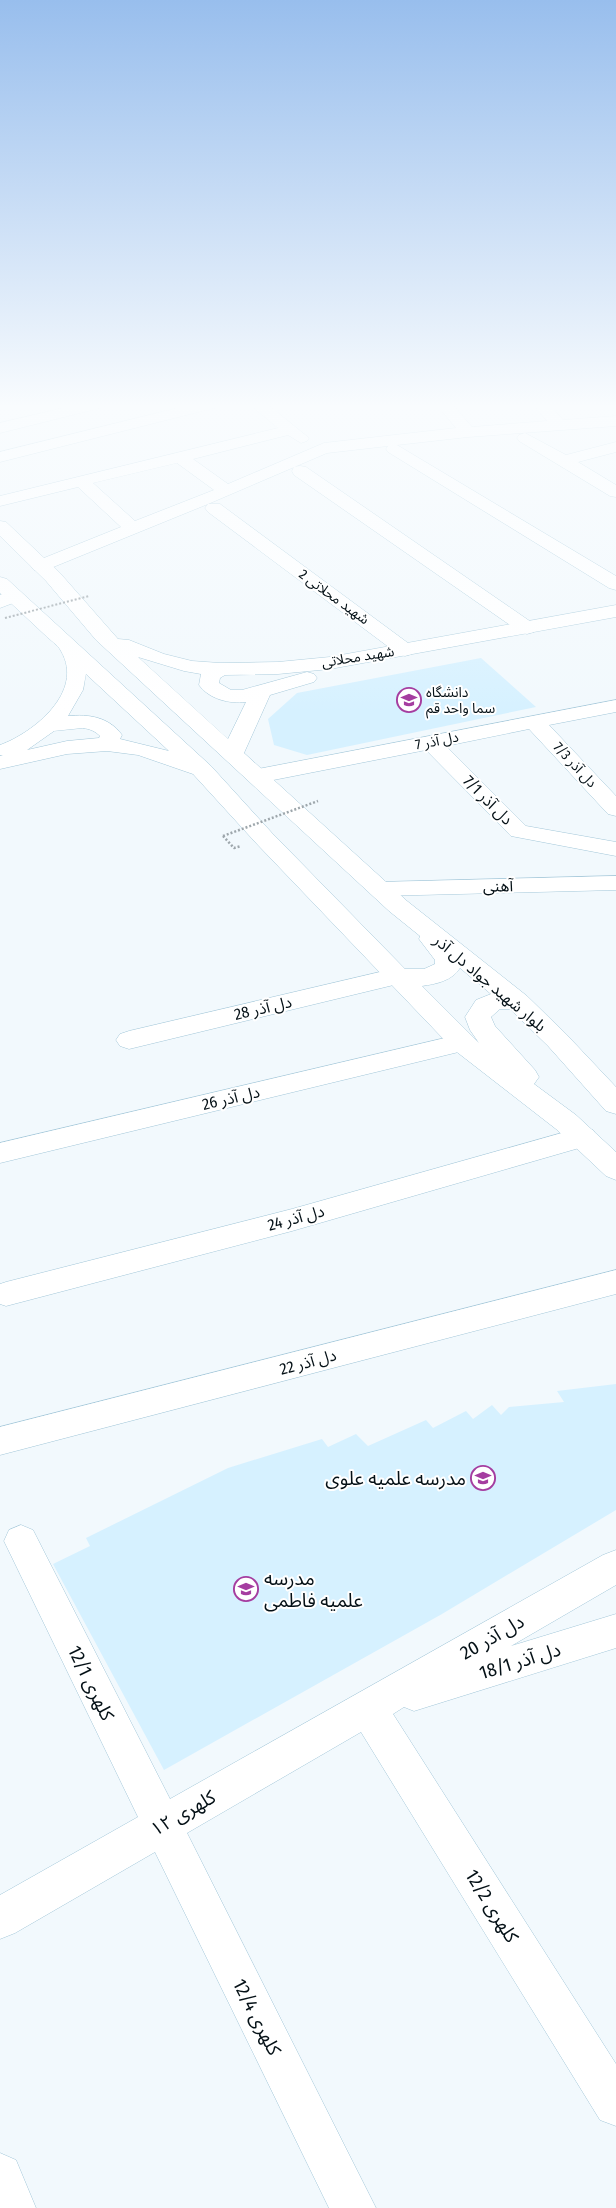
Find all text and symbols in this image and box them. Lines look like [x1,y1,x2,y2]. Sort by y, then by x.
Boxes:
street label: شهید محلاتی 2 [296,566,372,628]
street label: شهید محلاتی [321,643,395,671]
place label: دانشگاه سما واحد قم [426,684,495,719]
school or university icon: دانشگاه سما واحد قم [396,687,422,713]
street label: دل آذر 7 [414,728,460,754]
street label: دل آذر 7/3 [550,739,600,791]
street label: دل آذر 7/1 [459,771,517,829]
street label: آهنی [483,876,515,896]
street label: بلوار شهید جواد دل آذر [428,930,550,1036]
street label: دل آذر 28 [232,992,294,1025]
street label: دل آذر 26 [200,1082,262,1115]
street label: دل آذر 24 [266,1201,327,1236]
street label: دل آذر 22 [278,1345,339,1380]
school or university icon: مدرسه علمیه علوی [470,1465,496,1491]
place label: مدرسه علمیه علوی [325,1467,466,1490]
place label: مدرسه علمیه فاطمی [264,1567,363,1612]
school or university icon: مدرسه علمیه فاطمی [233,1576,259,1602]
street label: دل آذر 20 [456,1610,528,1664]
street label: دل آذر 18/1 [477,1638,563,1684]
street label: کلهری 12/1 [63,1642,120,1725]
street label: کلهری ۱۲ [146,1785,221,1841]
street label: کلهری 12/2 [461,1865,524,1948]
street label: کلهری 12/4 [228,1975,287,2060]

